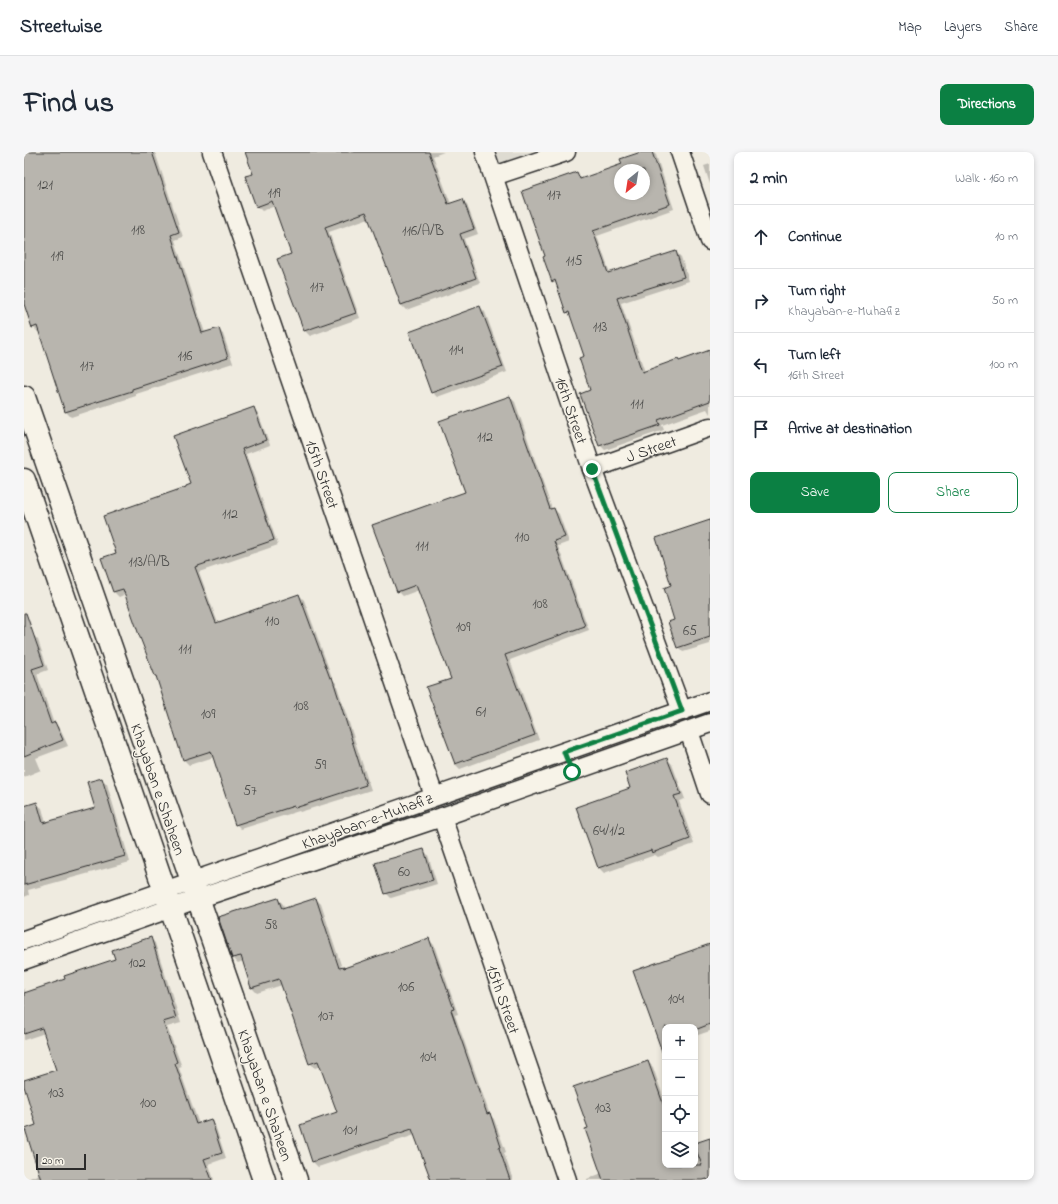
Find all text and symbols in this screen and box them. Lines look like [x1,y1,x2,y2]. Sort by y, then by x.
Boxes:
text: Streetwise [20,14,102,41]
text: Map [898,17,922,38]
text: Layers [944,17,982,38]
text: Share [1004,17,1038,38]
text: Find us [24,84,114,125]
button: Directions [940,84,1034,125]
north arrow [614,164,650,200]
text: 2 min [750,166,787,191]
text: Walk · 160 m [955,169,1018,188]
house number: 121 [37,175,53,196]
house number: 119 [267,183,281,204]
house number: 117 [547,185,562,206]
house number: 118 [131,220,145,241]
house number: 116/A/B [402,221,444,242]
icon: ahead [750,226,772,248]
text: Continue [788,226,842,248]
text: 10 m [995,227,1018,246]
house number: 119 [50,246,64,267]
house number: 115 [566,251,582,272]
house number: 117 [310,277,325,298]
text: Turn right [788,280,846,302]
icon: right [750,290,772,312]
text: 50 m [992,291,1018,310]
text: Khayaban-e-Muhafiz [788,302,900,321]
house number: 113 [593,317,608,338]
house number: 114 [449,340,464,361]
text: Turn left [788,344,841,366]
house number: 116 [177,346,193,367]
icon: left [750,354,772,376]
text: 100 m [989,355,1018,374]
house number: 117 [80,356,95,377]
text: 16th Street [788,366,844,385]
street label: 16th Street [547,374,593,448]
house number: 111 [630,394,644,415]
icon: arrive [750,418,772,440]
text: Arrive at destination [788,418,912,440]
house number: 112 [477,427,493,448]
street label: J Street [623,430,681,470]
street label: 15th Street [298,437,344,513]
route end [583,460,601,478]
button: Save [750,472,880,513]
button: Share [888,472,1018,513]
house number: 112 [222,504,238,525]
house number: 110 [515,527,529,548]
house number: 111 [415,536,429,557]
house number: 113/A/B [128,552,170,573]
house number: 108 [532,594,548,615]
house number: 110 [265,611,279,632]
house number: 109 [456,617,471,638]
house number: 65 [683,621,697,642]
house number: 111 [178,639,192,660]
house number: 108 [293,696,309,717]
house number: 61 [476,702,487,723]
house number: 109 [201,704,216,725]
street label: Khayaban e Shaheen [123,720,191,859]
house number: 59 [314,755,327,776]
route start [563,763,581,781]
house number: 57 [243,781,257,802]
street label: Khayaban-e-Muhafiz [299,787,437,857]
house number: 64/1/2 [593,821,625,842]
house number: 60 [398,862,410,883]
house number: 58 [264,915,278,936]
house number: 102 [128,953,146,974]
street label: 15th Street [479,962,525,1038]
house number: 106 [398,977,414,998]
house number: 104 [668,989,684,1010]
house number: 107 [318,1006,334,1027]
map controls [662,1024,698,1168]
button: + [662,1024,698,1060]
street label: Khayaban e Shaheen [230,1026,298,1165]
house number: 104 [420,1047,436,1068]
button: − [662,1060,698,1096]
house number: 103 [48,1083,64,1104]
house number: 100 [140,1093,156,1114]
button: locate [662,1096,698,1132]
house number: 103 [595,1098,611,1119]
house number: 101 [343,1120,358,1141]
button: layers [662,1132,698,1168]
scale bar [36,1152,86,1171]
text: 20 m [42,1153,64,1169]

